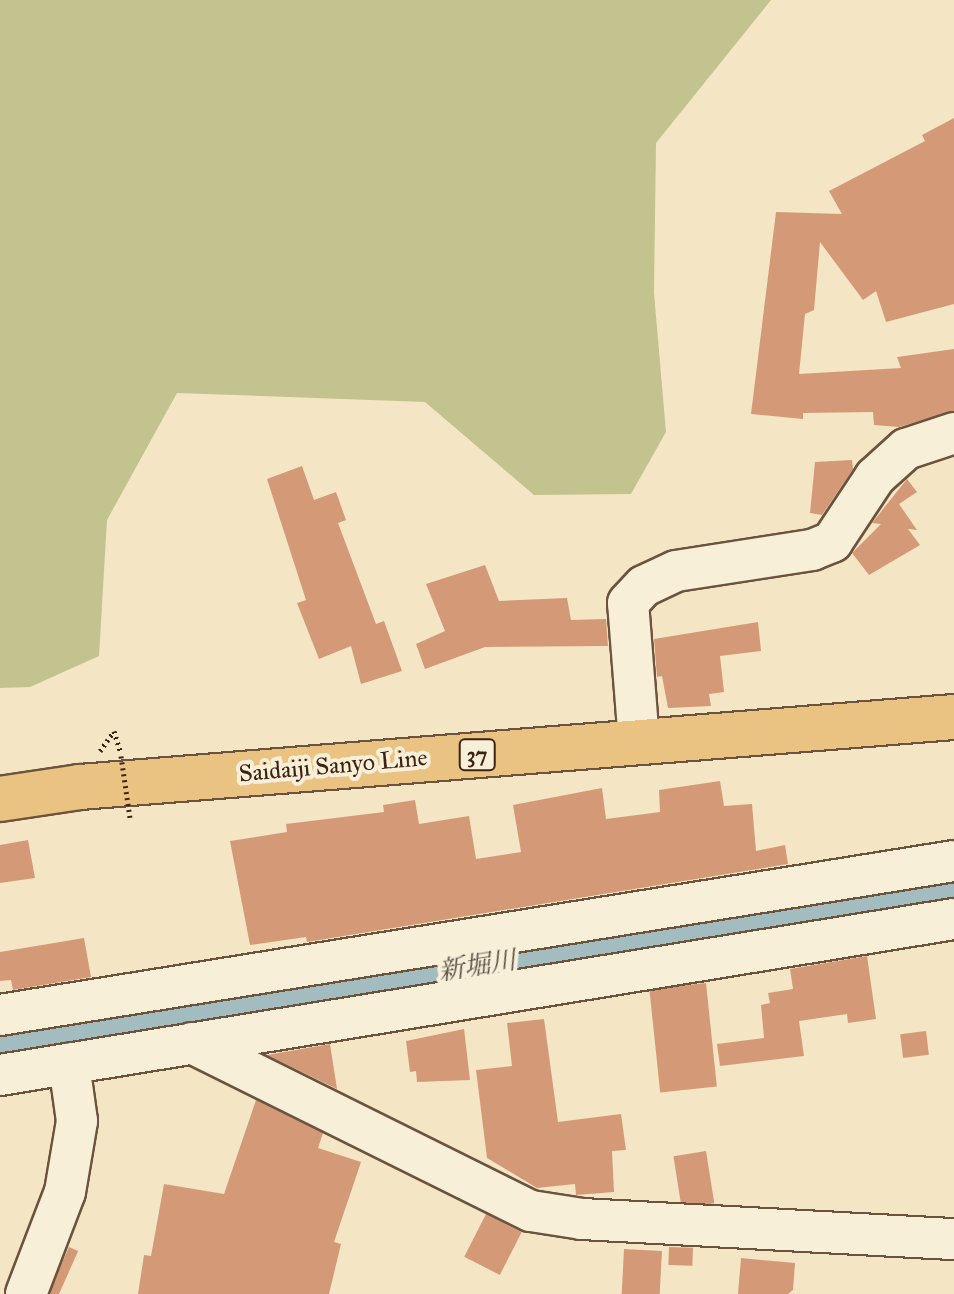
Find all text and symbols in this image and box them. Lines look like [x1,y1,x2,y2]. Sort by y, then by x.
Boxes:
road number: 37 [457,737,497,773]
street label: Saidaiji Sanyo Line [238,743,428,789]
water label: 新堀川 [436,944,518,988]

